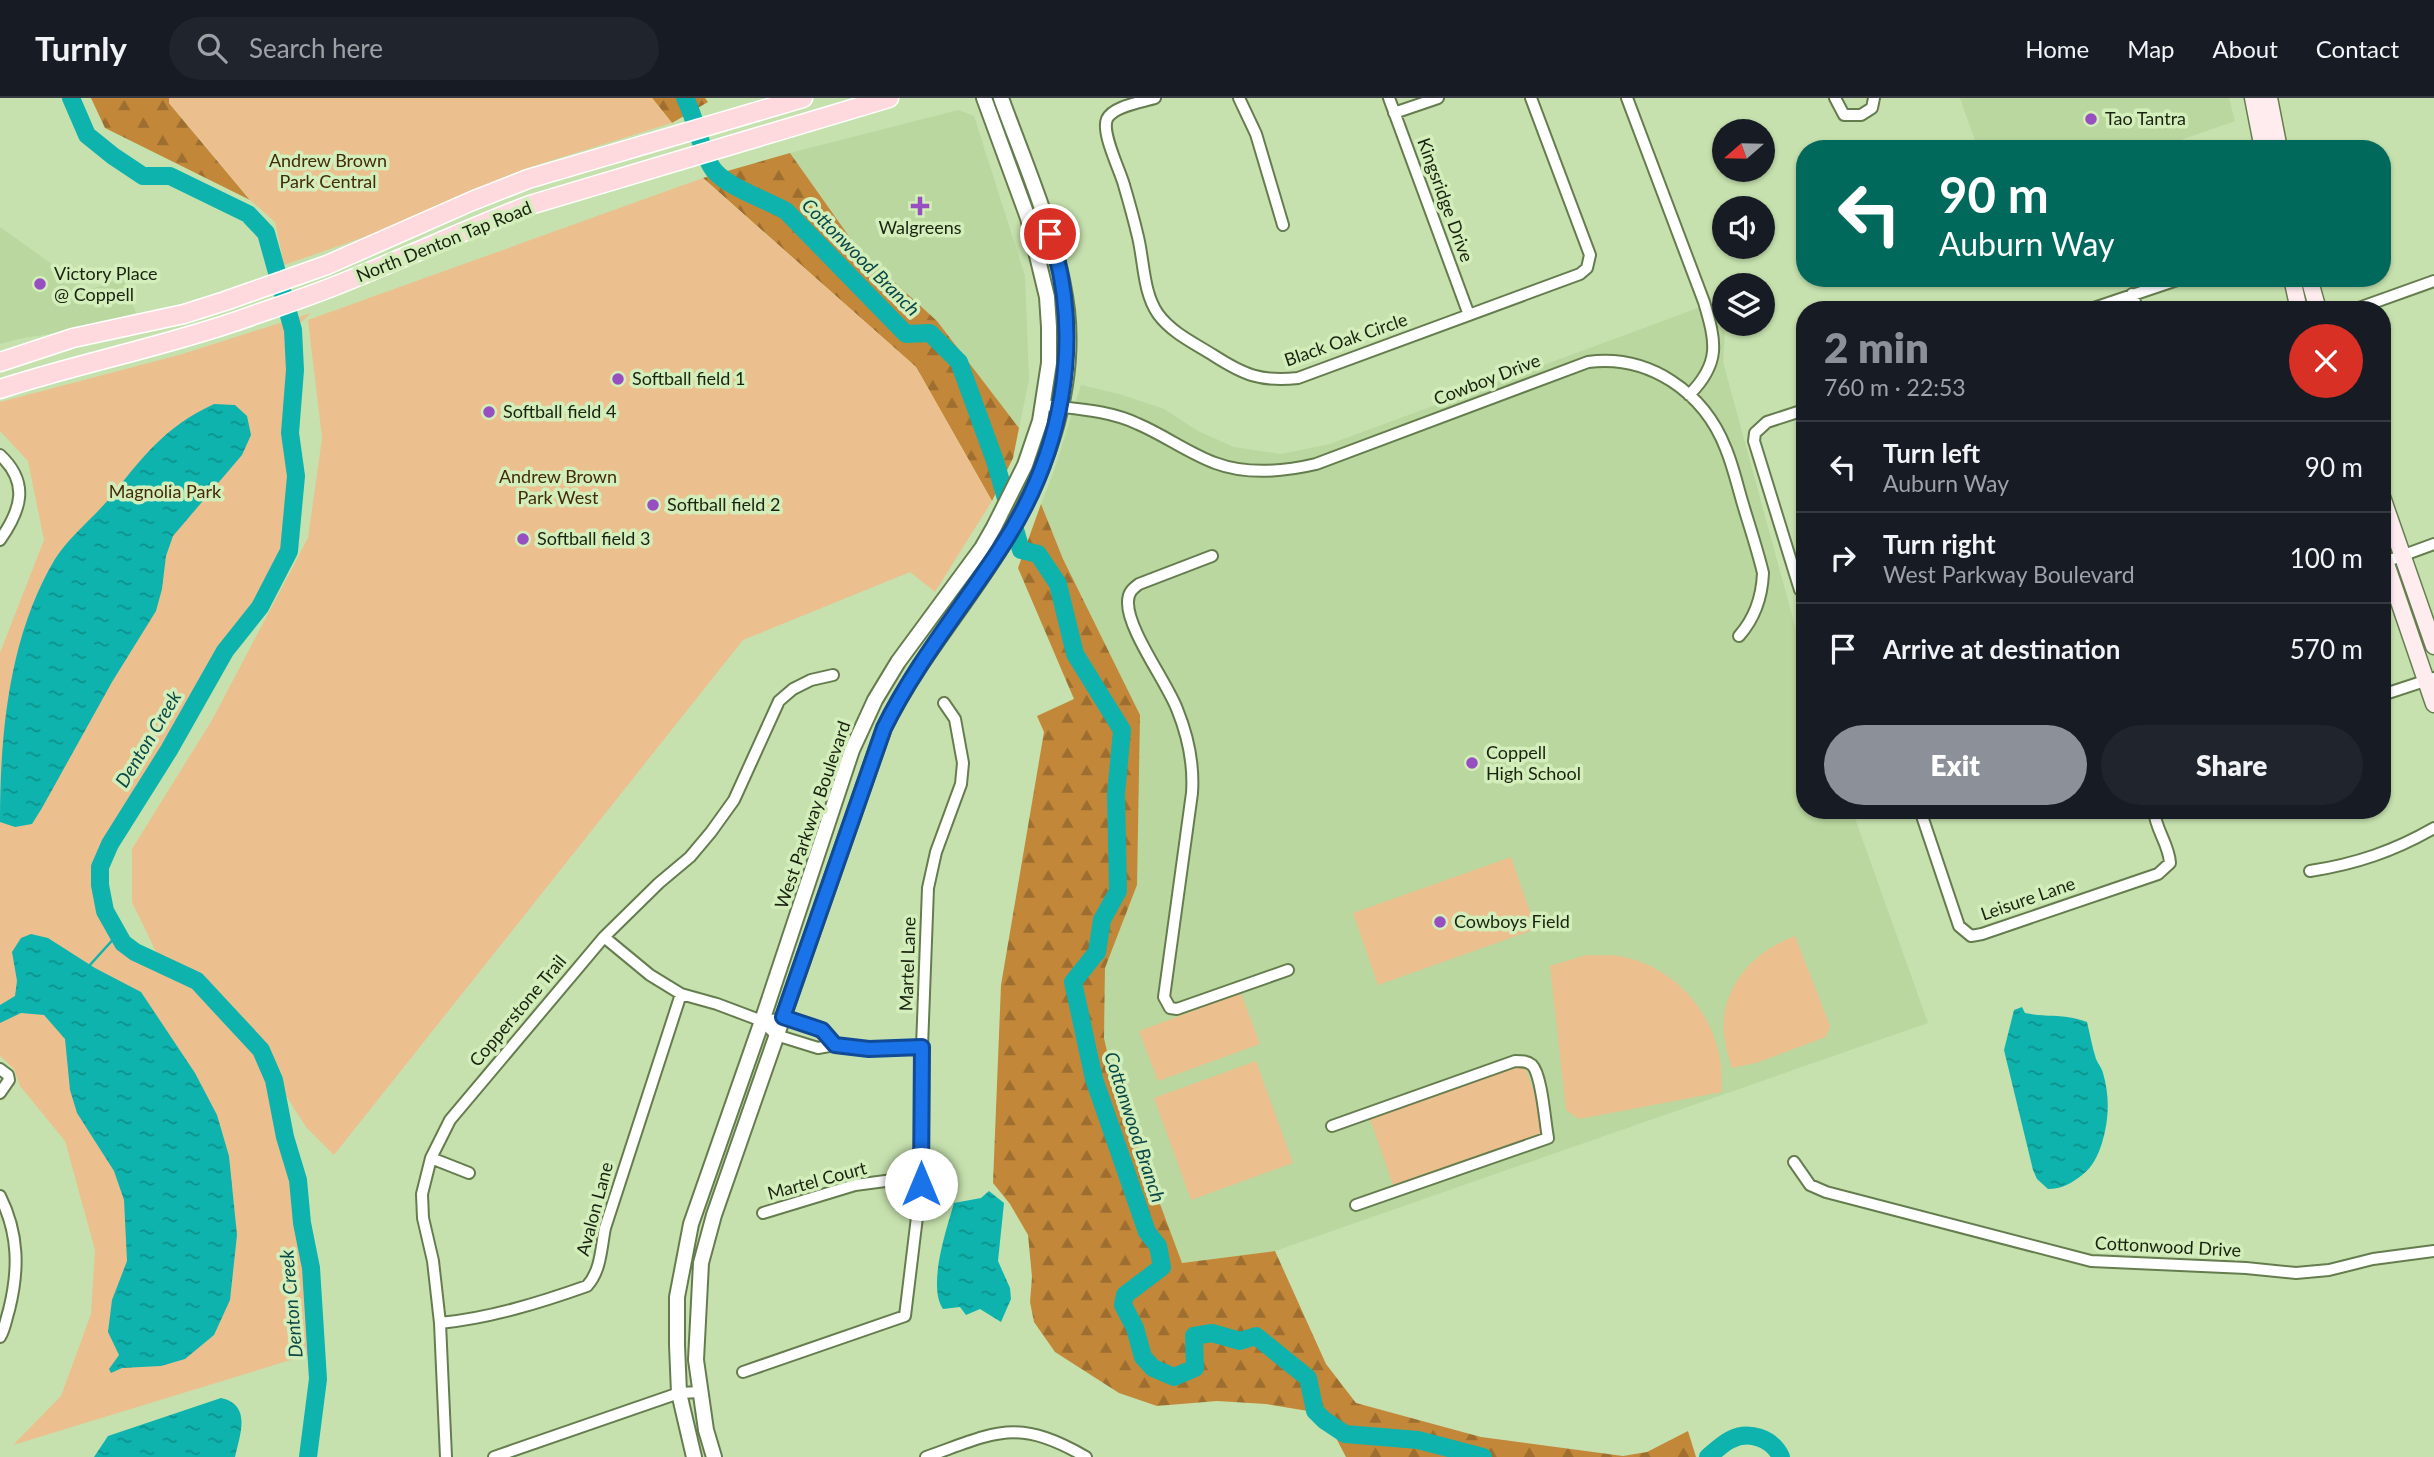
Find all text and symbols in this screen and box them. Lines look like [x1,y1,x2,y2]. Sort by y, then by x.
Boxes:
search box [169,17,659,80]
text: Turnly [35,28,127,68]
icon: search [193,29,231,67]
text: Search here [249,32,383,64]
text: Home [2025,34,2089,63]
text: Map [2127,34,2175,63]
text: About [2213,34,2278,63]
text: Contact [2316,34,2399,63]
place label: Tao Tantra [2105,107,2186,129]
marker: Tao Tantra [2083,111,2099,127]
north arrow [1712,119,1774,182]
map controls [1712,119,1775,336]
street label: Kingsridge Drive [1413,135,1479,265]
park label: Andrew Brown Park Central [269,149,387,192]
text: 90 m [1939,165,2049,223]
icon: left [1824,168,1915,259]
water label: Cottonwood Branch [798,193,925,320]
street label: North Denton Tap Road [353,196,535,286]
button: sound [1712,196,1775,259]
marker: Walgreens [912,198,928,214]
pin [1020,204,1080,264]
icon: arrive [1031,215,1069,253]
place label: Walgreens [878,216,962,238]
text: Auburn Way [1939,224,2114,263]
place label: Victory Place @ Coppell [54,262,158,305]
button: layers [1712,273,1775,336]
marker: Victory Place @ Coppell [32,276,48,292]
street label: Black Oak Circle [1281,308,1410,370]
text: 2 min [1824,322,1929,372]
button: close [2289,324,2363,398]
street label: Cowboy Drive [1430,349,1543,409]
place label: Softball field 1 [632,367,745,389]
marker: Softball field 1 [610,371,626,387]
text: 760 m · 22:53 [1824,373,1966,401]
place label: Softball field 4 [503,400,616,422]
marker: Softball field 4 [481,404,497,420]
text: Turn left [1883,437,1980,469]
icon: left [1824,448,1862,486]
text: 90 m [2305,451,2363,483]
park label: Andrew Brown Park West [499,465,617,508]
text: Auburn Way [1883,469,2009,497]
park label: Magnolia Park [109,480,222,502]
place label: Softball field 2 [667,493,780,515]
marker: Softball field 2 [645,497,661,513]
place label: Softball field 3 [537,527,650,549]
text: Turn right [1883,528,1996,560]
marker: Softball field 3 [515,531,531,547]
icon: right [1824,539,1862,577]
text: 100 m [2290,542,2363,574]
text: West Parkway Boulevard [1883,560,2135,588]
icon: arrive [1824,630,1862,668]
text: Arrive at destination [1883,633,2120,665]
text: 570 m [2290,633,2363,665]
water label: Denton Creek [110,686,186,791]
street label: West Parkway Boulevard [770,718,855,911]
button: Exit [1824,725,2087,805]
button: Share [2101,725,2363,805]
place label: Coppell High School [1486,741,1581,784]
marker: Coppell High School [1464,755,1480,771]
street label: Leisure Lane [1978,872,2078,924]
place label: Cowboys Field [1454,910,1570,932]
marker: Cowboys Field [1432,914,1448,930]
street label: Martel Lane [894,916,920,1012]
street label: Copperstone Trail [464,950,570,1071]
water label: Cottonwood Branch [1100,1049,1171,1205]
position arrow [884,1147,958,1221]
street label: Martel Court [765,1156,869,1204]
street label: Avalon Lane [571,1159,617,1258]
street label: Cottonwood Drive [2094,1231,2242,1261]
water label: Denton Creek [274,1248,307,1359]

